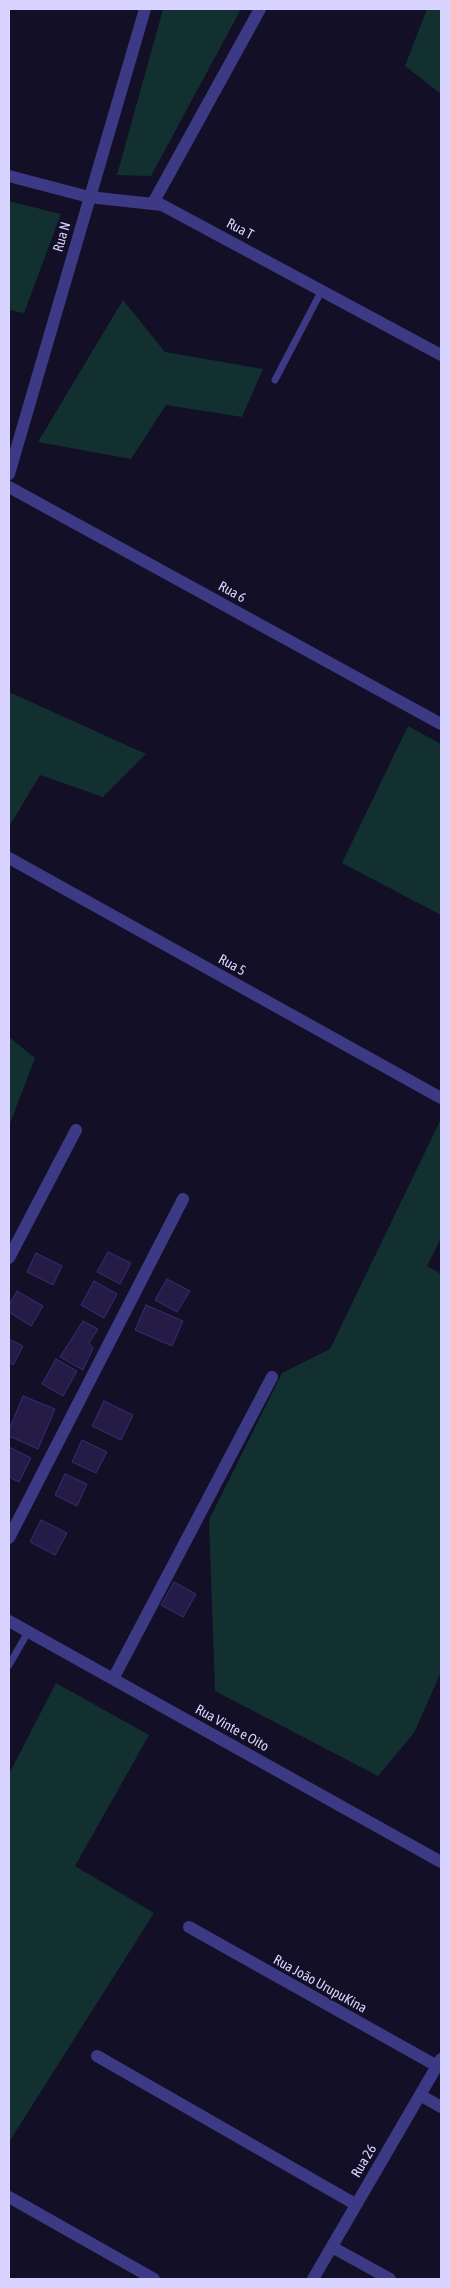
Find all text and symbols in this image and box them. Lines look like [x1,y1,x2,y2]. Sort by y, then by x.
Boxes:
street label: Rua T [224,215,256,243]
street label: Rua N [50,220,74,254]
street label: Rua 6 [215,578,249,606]
street label: Rua 5 [215,951,249,979]
street label: Rua Vinte e Oito [192,1701,272,1755]
street label: Rua João UrupuKina [270,1951,370,2017]
street label: Rua 26 [348,2142,380,2180]

